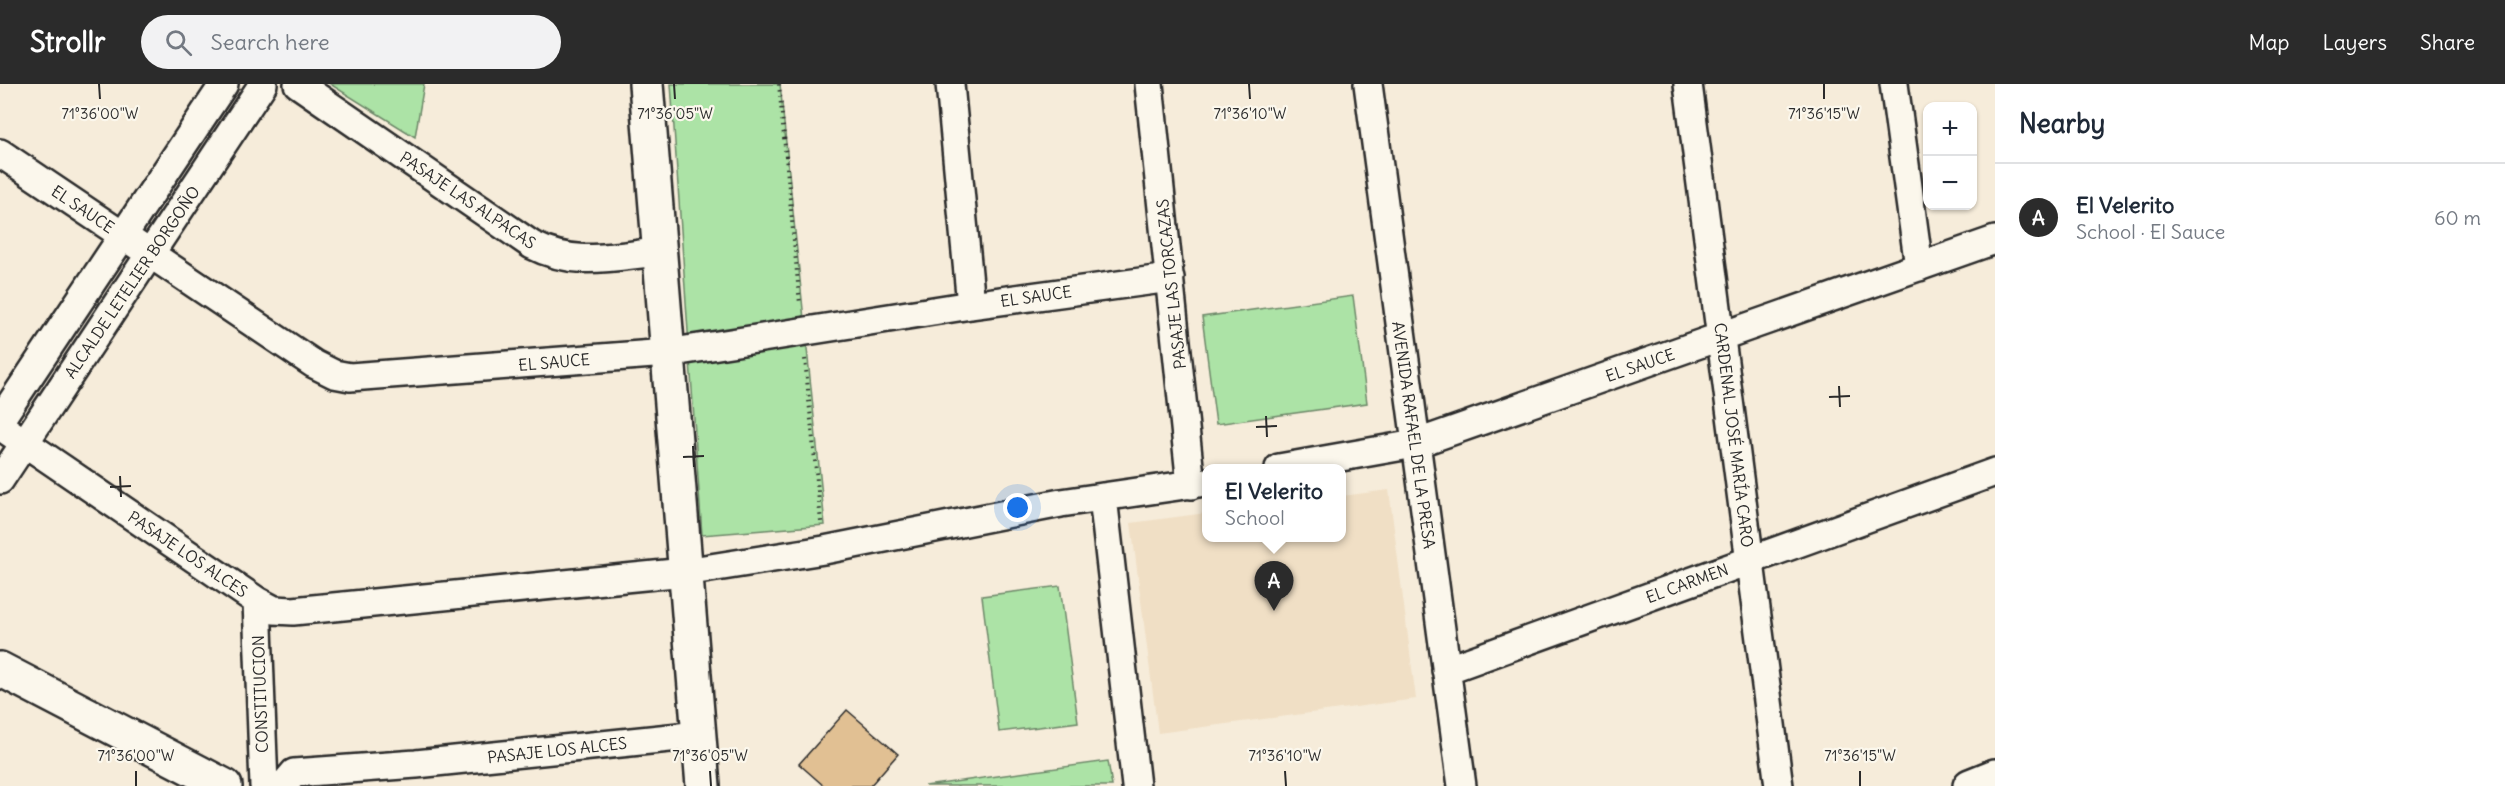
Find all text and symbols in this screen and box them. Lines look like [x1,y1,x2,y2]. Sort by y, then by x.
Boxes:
search box [141,15,561,69]
text: Strollr [30,24,105,60]
icon: search [162,26,195,59]
text: Search here [210,28,330,56]
text: Map [2249,29,2289,56]
text: Layers [2322,29,2387,56]
text: Share [2420,29,2475,56]
map controls [1923,102,1977,210]
button: + [1923,102,1977,156]
text: 71°36'00"W [62,104,139,123]
text: 71°36'05"W [637,104,713,123]
text: 71°36'10"W [1214,104,1287,123]
text: 71°36'15"W [1788,104,1860,123]
text: Nearby [2019,107,2105,140]
street label: PASAJE LAS ALPACAS [396,147,540,253]
button: − [1923,156,1977,210]
street label: EL SAUCE [48,181,118,237]
street label: ALCALDE LETELIER BORGOÑO [60,182,204,382]
text: El Velerito [2076,191,2174,219]
street label: PASAJE LAS TORCAZAS [1152,198,1190,370]
text: A [2032,205,2045,230]
text: 60 m [2434,205,2481,230]
text: School · El Sauce [2076,219,2225,244]
street label: EL SAUCE [999,281,1073,311]
street label: AVENIDA RAFAEL DE LA PRESA [1388,320,1440,550]
street label: CARDENAL JOSÉ MARÍA CARO [1710,322,1758,548]
street label: EL SAUCE [1603,344,1677,386]
street label: EL SAUCE [517,349,591,375]
popup [1202,464,1346,542]
text: El Velerito [1225,477,1323,505]
your location [1003,493,1032,522]
text: School [1225,505,1285,530]
street label: PASAJE LOS ALCES [124,507,252,601]
street label: EL CARMEN [1643,559,1731,607]
pin: A [1254,562,1294,611]
street label: CONSTITUCION [248,635,272,753]
street label: PASAJE LOS ALCES [486,733,628,767]
text: 71°36'00"W [98,746,175,765]
text: 71°36'05"W [672,746,748,765]
text: 71°36'10"W [1249,746,1322,765]
text: 71°36'15"W [1824,746,1896,765]

